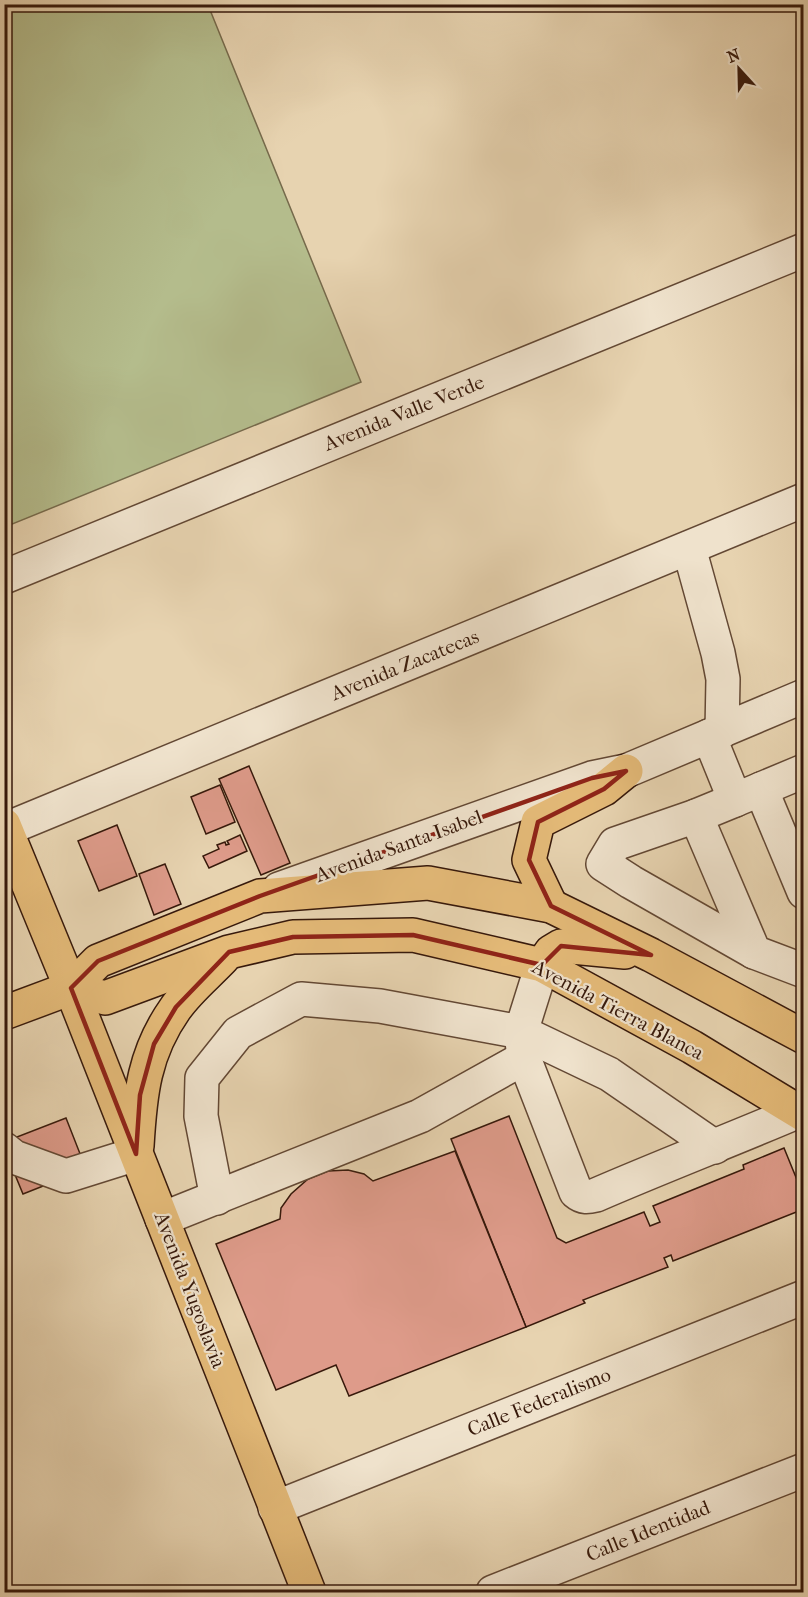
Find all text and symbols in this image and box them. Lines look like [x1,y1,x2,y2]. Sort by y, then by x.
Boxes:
north arrow [709,39,769,99]
text: N [724,44,744,67]
street label: Avenida Valle Verde [320,370,488,456]
street label: Avenida Zacatecas [327,625,482,705]
street label: Avenida Santa Isabel [312,805,486,887]
street label: Avenida Tierra Blanca [528,955,708,1065]
street label: Avenida Yugoslavia [149,1208,231,1372]
street label: Calle Federalismo [464,1363,614,1441]
street label: Calle Identidad [583,1495,714,1566]

